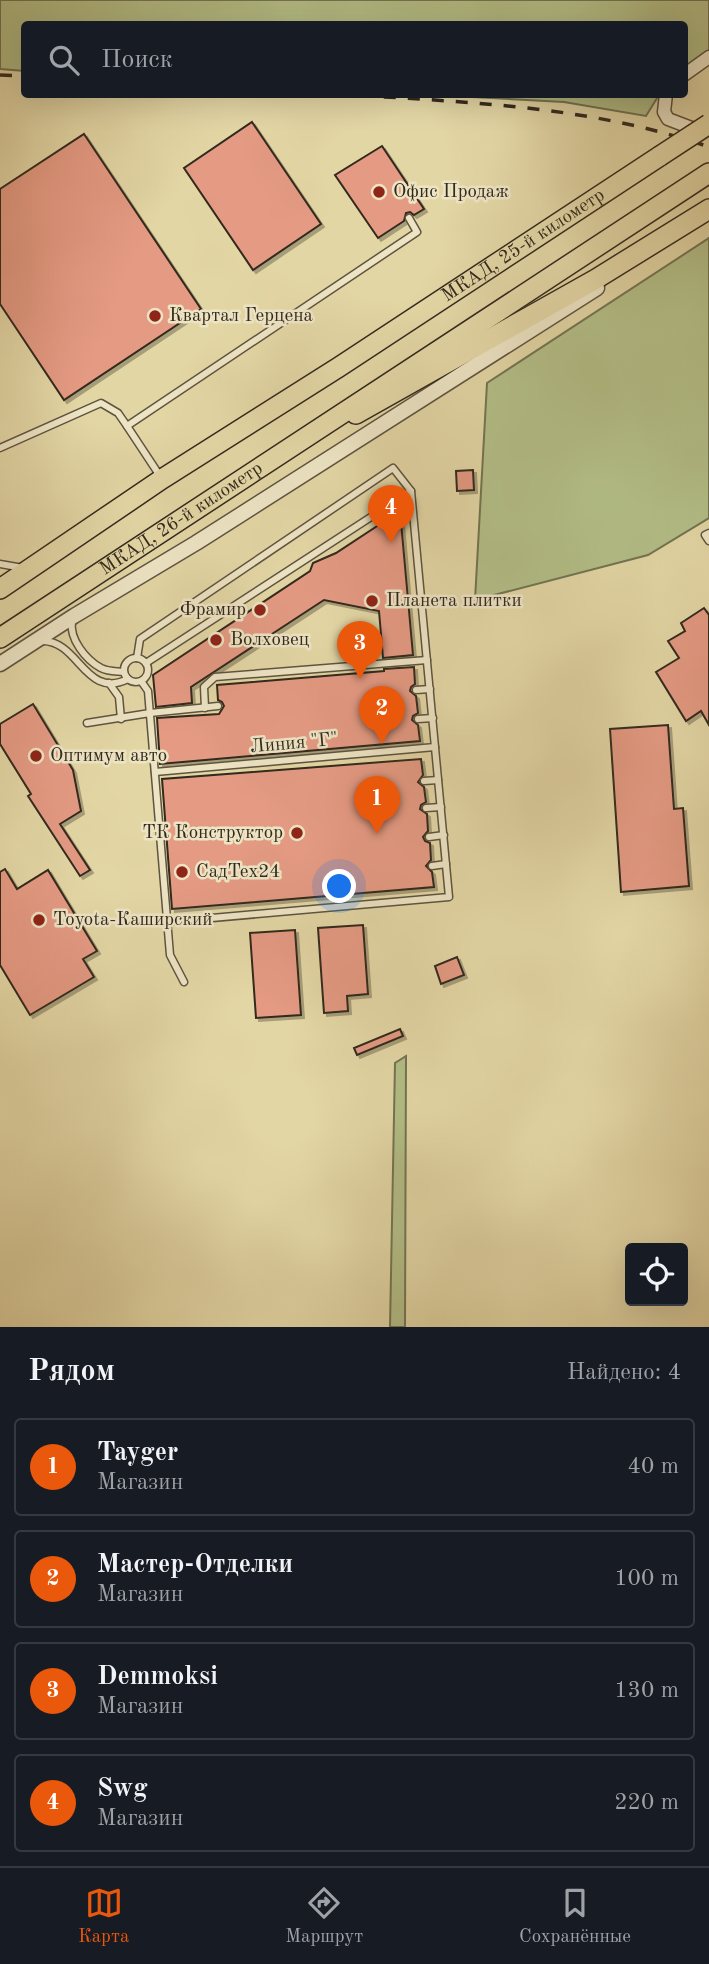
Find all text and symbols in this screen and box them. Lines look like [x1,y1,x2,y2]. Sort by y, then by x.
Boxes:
search box [21,21,688,98]
icon: search [45,41,83,79]
text: Поиск [101,47,173,73]
place label: Офис Продаж [393,183,509,202]
marker: Офис Продаж [371,184,387,200]
street label: МКАД, 25-й километр [439,186,608,306]
place label: Квартал Герцена [169,307,314,326]
marker: Квартал Герцена [147,308,163,324]
street label: МКАД, 26-й километр [97,459,266,579]
pin: 4 [368,485,414,543]
place label: Планета плитки [386,592,522,611]
marker: Планета плитки [364,593,380,609]
place label: Фрамир [180,601,246,620]
marker: Фрамир [252,602,268,618]
pin: 3 [337,621,383,679]
place label: Волховец [230,631,310,650]
marker: Волховец [208,632,224,648]
pin: 2 [359,686,405,744]
street label: Линия "Г" [249,731,339,757]
place label: Оптимум авто [50,747,167,766]
marker: Оптимум авто [28,748,44,764]
pin: 1 [354,776,400,834]
place label: ТК Конструктор [142,824,283,843]
marker: ТК Конструктор [289,825,305,841]
place label: СадТех24 [196,863,280,882]
marker: СадТех24 [174,864,190,880]
your location [322,869,356,903]
place label: Toyota-Каширский [53,911,212,930]
marker: Toyota-Каширский [31,912,47,928]
map controls [625,1243,688,1306]
button: locate [625,1243,688,1306]
text: Рядом [28,1357,115,1387]
text: Найдено: 4 [567,1361,681,1384]
text: Tayger [97,1440,178,1466]
text: 1 [46,1455,60,1478]
text: 40 m [628,1455,679,1478]
text: Магазин [97,1471,183,1494]
text: Мастер-Отделки [97,1552,293,1578]
text: 2 [46,1567,60,1590]
text: 100 m [614,1567,679,1590]
text: Магазин [97,1583,183,1606]
text: Demmoksi [97,1664,218,1690]
text: 3 [46,1679,60,1702]
text: 130 m [614,1679,679,1702]
text: Магазин [97,1695,183,1718]
text: Swg [97,1776,148,1802]
text: 4 [46,1791,60,1814]
text: 220 m [614,1791,679,1814]
text: Магазин [97,1807,183,1830]
tab: Карта [78,1884,129,1949]
tab: Маршрут [285,1884,363,1949]
tab: Сохранённые [519,1884,631,1949]

